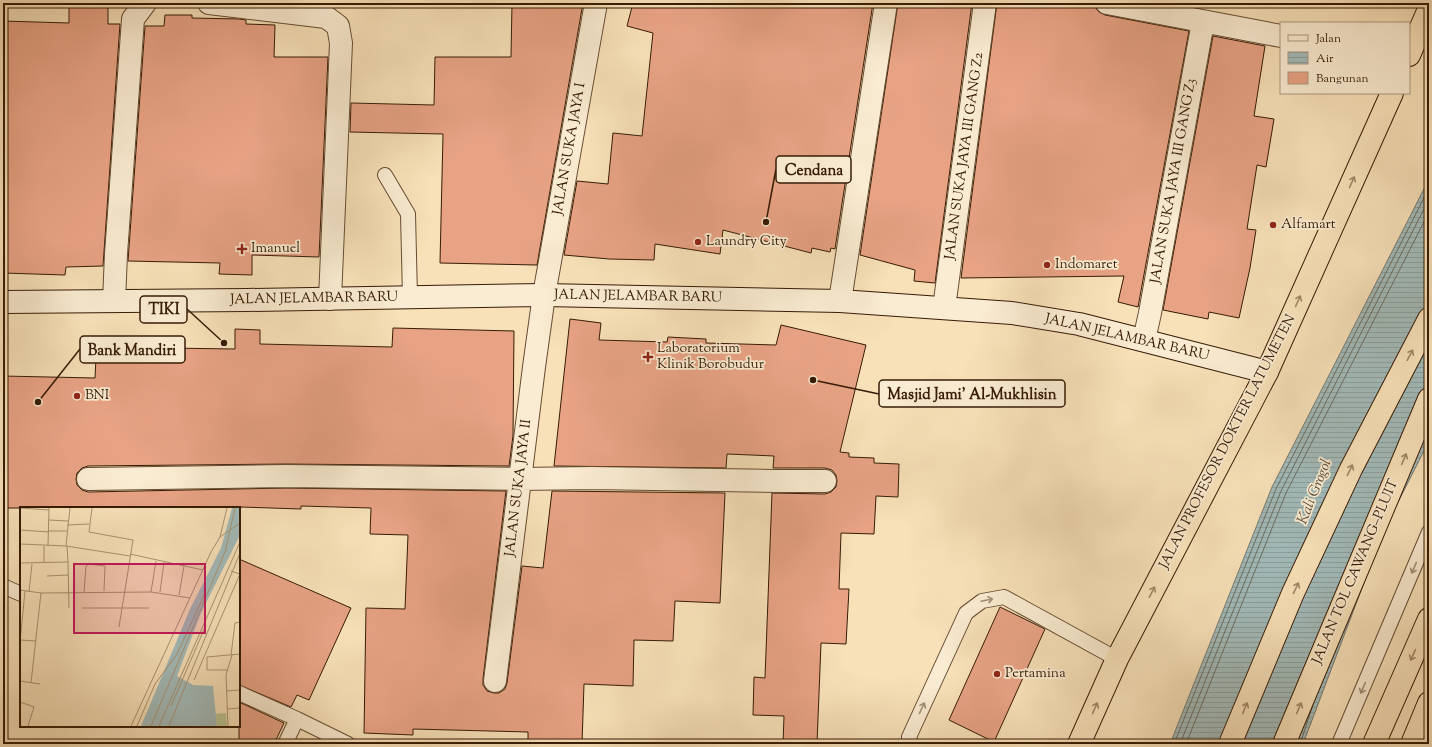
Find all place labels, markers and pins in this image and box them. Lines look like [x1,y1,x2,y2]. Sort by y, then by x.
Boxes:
callout: Cendana [776,156,851,183]
place label: Alfamart [1281,215,1336,235]
marker: Alfamart [1268,220,1278,230]
place label: Laundry City [706,232,787,252]
marker: Laundry City [693,237,703,247]
place label: Imanuel [251,239,300,259]
marker: Imanuel [236,243,248,255]
place label: Indomaret [1055,255,1118,275]
marker: Indomaret [1042,260,1052,270]
callout: TIKI [140,296,187,323]
callout: Bank Mandiri [80,336,185,363]
place label: Laboratorium Klinik Borobudur [657,339,765,375]
marker: Laboratorium Klinik Borobudur [642,351,654,363]
callout: Masjid Jami' Al-Mukhlisin [879,380,1065,407]
place label: BNI [85,386,110,406]
marker: BNI [72,391,82,401]
place label: Pertamina [1005,664,1066,684]
marker: Pertamina [992,669,1002,679]

